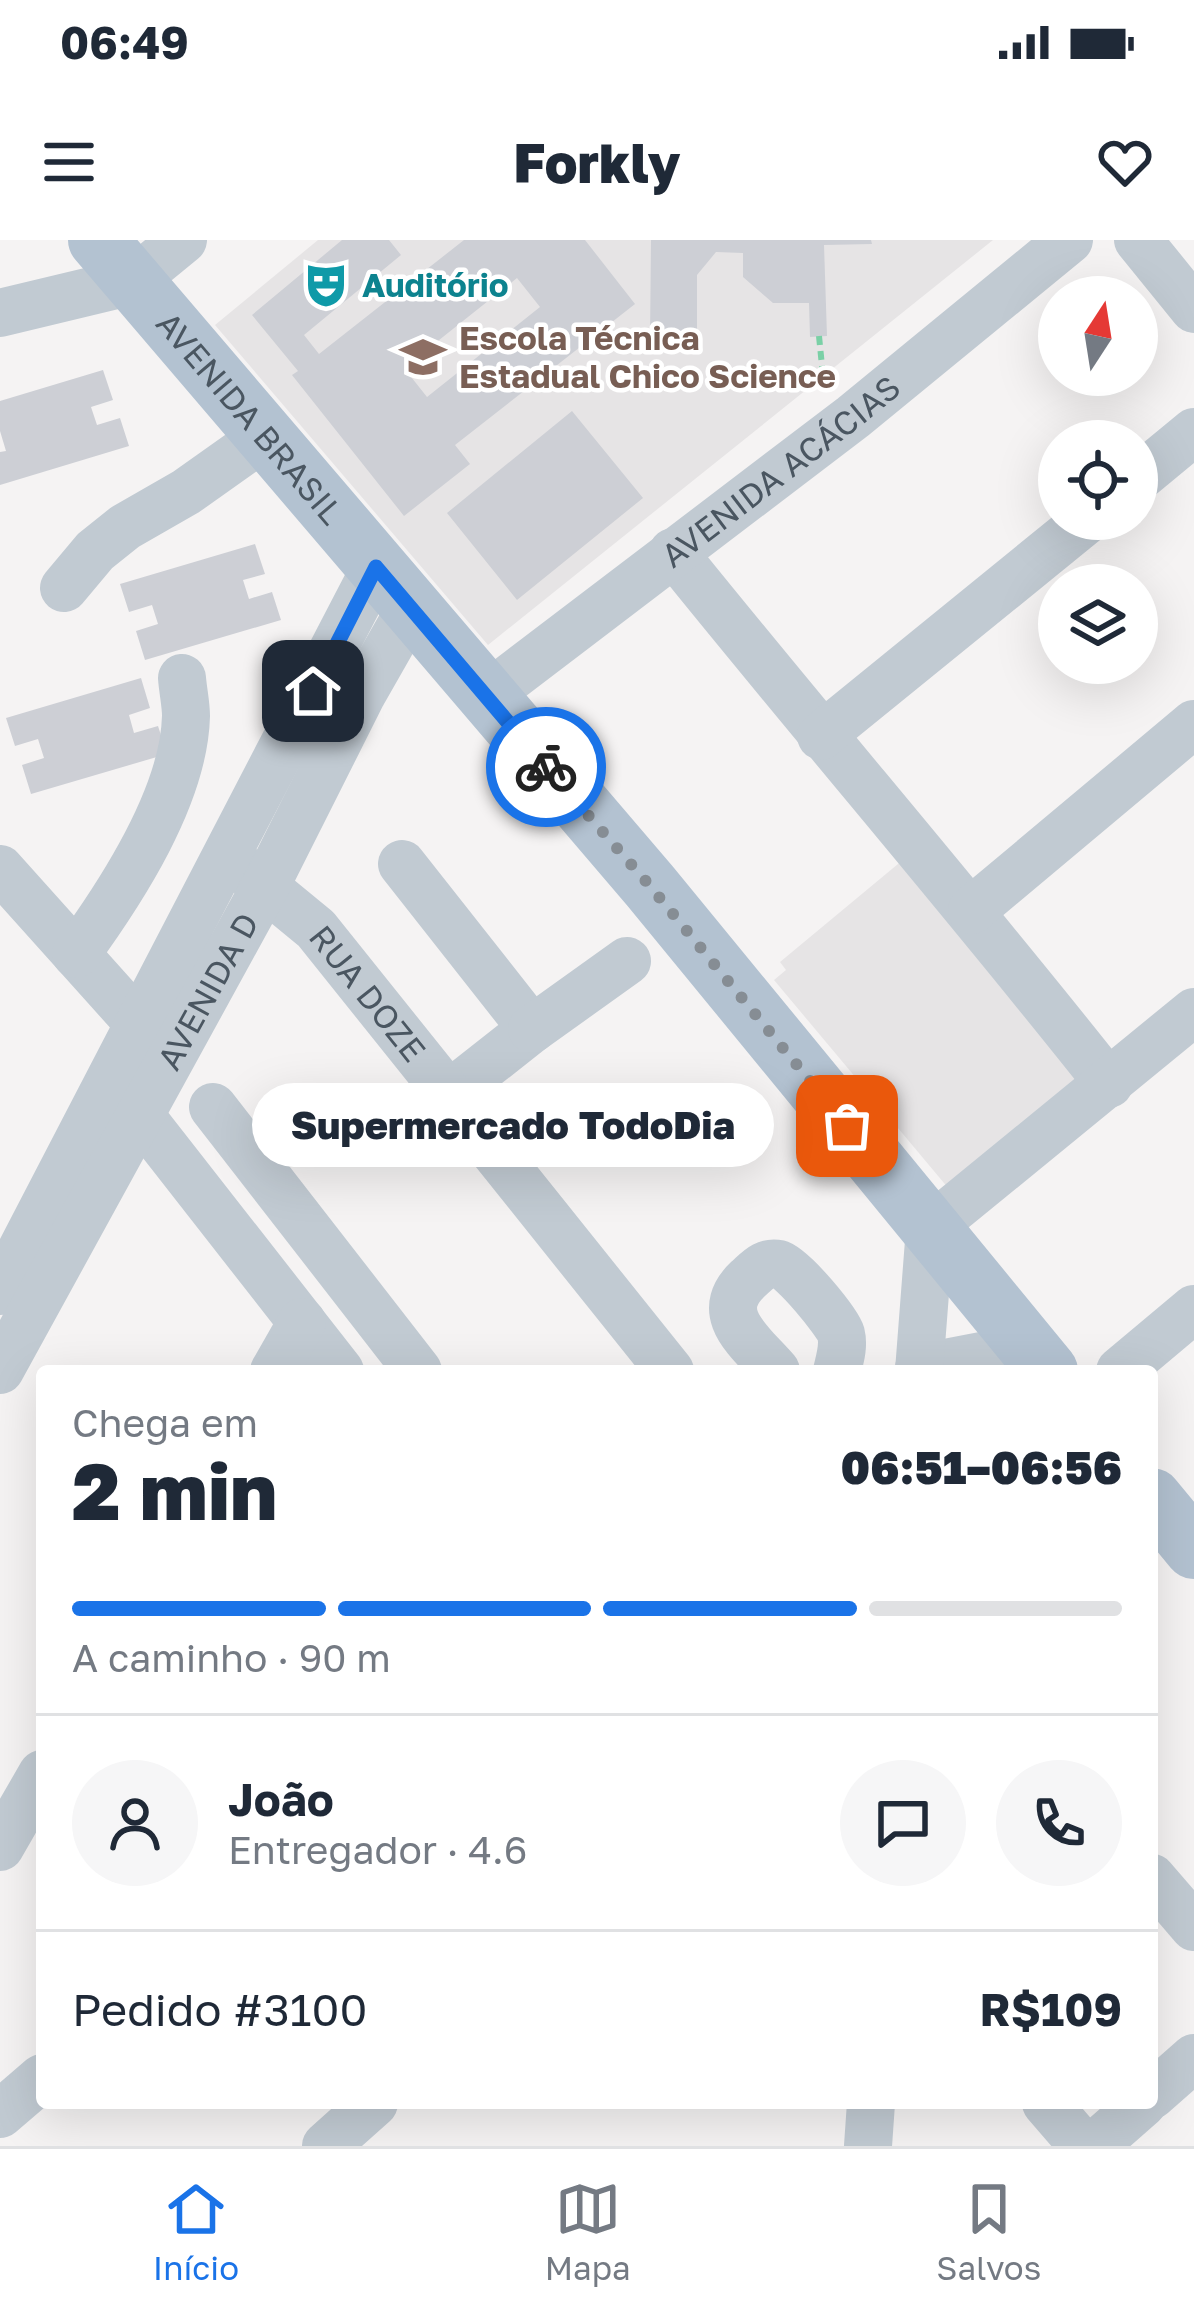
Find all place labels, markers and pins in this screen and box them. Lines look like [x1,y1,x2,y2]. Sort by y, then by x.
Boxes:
theatre icon: Auditório [301,260,351,310]
place label: Auditório [362,265,509,304]
place label: Escola Técnica Estadual Chico Science [459,318,836,395]
school or university icon: Escola Técnica Estadual Chico Science [398,332,448,382]
pin [262,640,364,742]
pin [796,1075,898,1177]
callout: Supermercado TodoDia [253,1084,775,1168]

